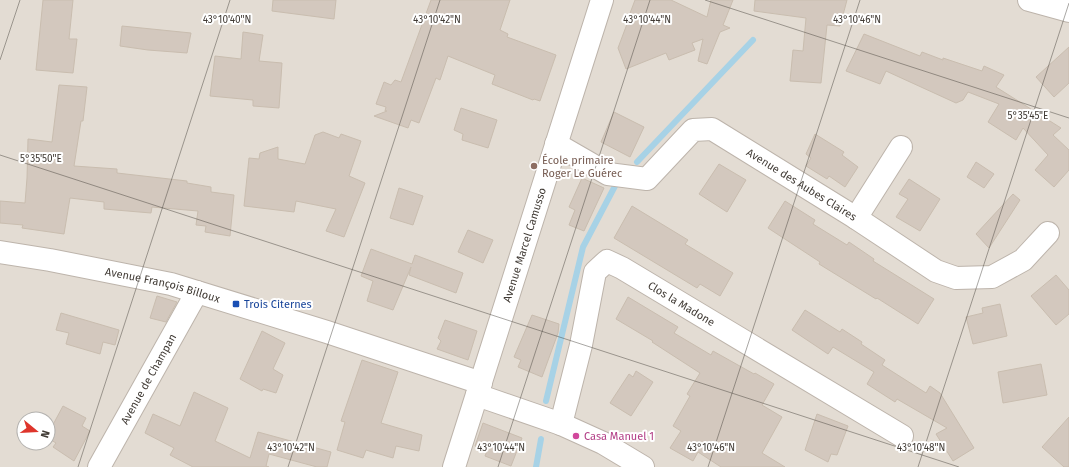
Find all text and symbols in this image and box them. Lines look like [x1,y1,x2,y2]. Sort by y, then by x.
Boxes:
text: 43°10'40"N [203,14,251,26]
text: 43°10'42"N [413,14,461,26]
text: 43°10'44"N [623,14,671,26]
text: 43°10'46"N [833,14,881,26]
text: 5°35'45"E [1008,110,1048,122]
street label: Avenue des Aubes Claires [744,146,859,223]
text: 5°35'50"E [20,153,62,165]
place label: École primaire Roger Le Guérec [542,153,622,180]
marker: École primaire Roger Le Guérec [529,161,539,171]
street label: Avenue Marcel Camusso [500,186,549,304]
street label: Avenue François Billoux [104,265,222,305]
street label: Clos la Madone [646,279,717,329]
place label: Trois Citernes [244,298,312,311]
marker: Trois Citernes [231,299,241,309]
street label: Avenue de Champan [118,331,179,426]
north arrow [16,411,56,451]
text: N [38,428,52,439]
place label: Casa Manuel 1 [584,430,654,443]
marker: Casa Manuel 1 [571,431,581,441]
text: 43°10'42"N [267,442,315,454]
text: 43°10'44"N [477,442,525,454]
text: 43°10'46"N [687,442,735,454]
text: 43°10'48"N [897,442,945,454]

